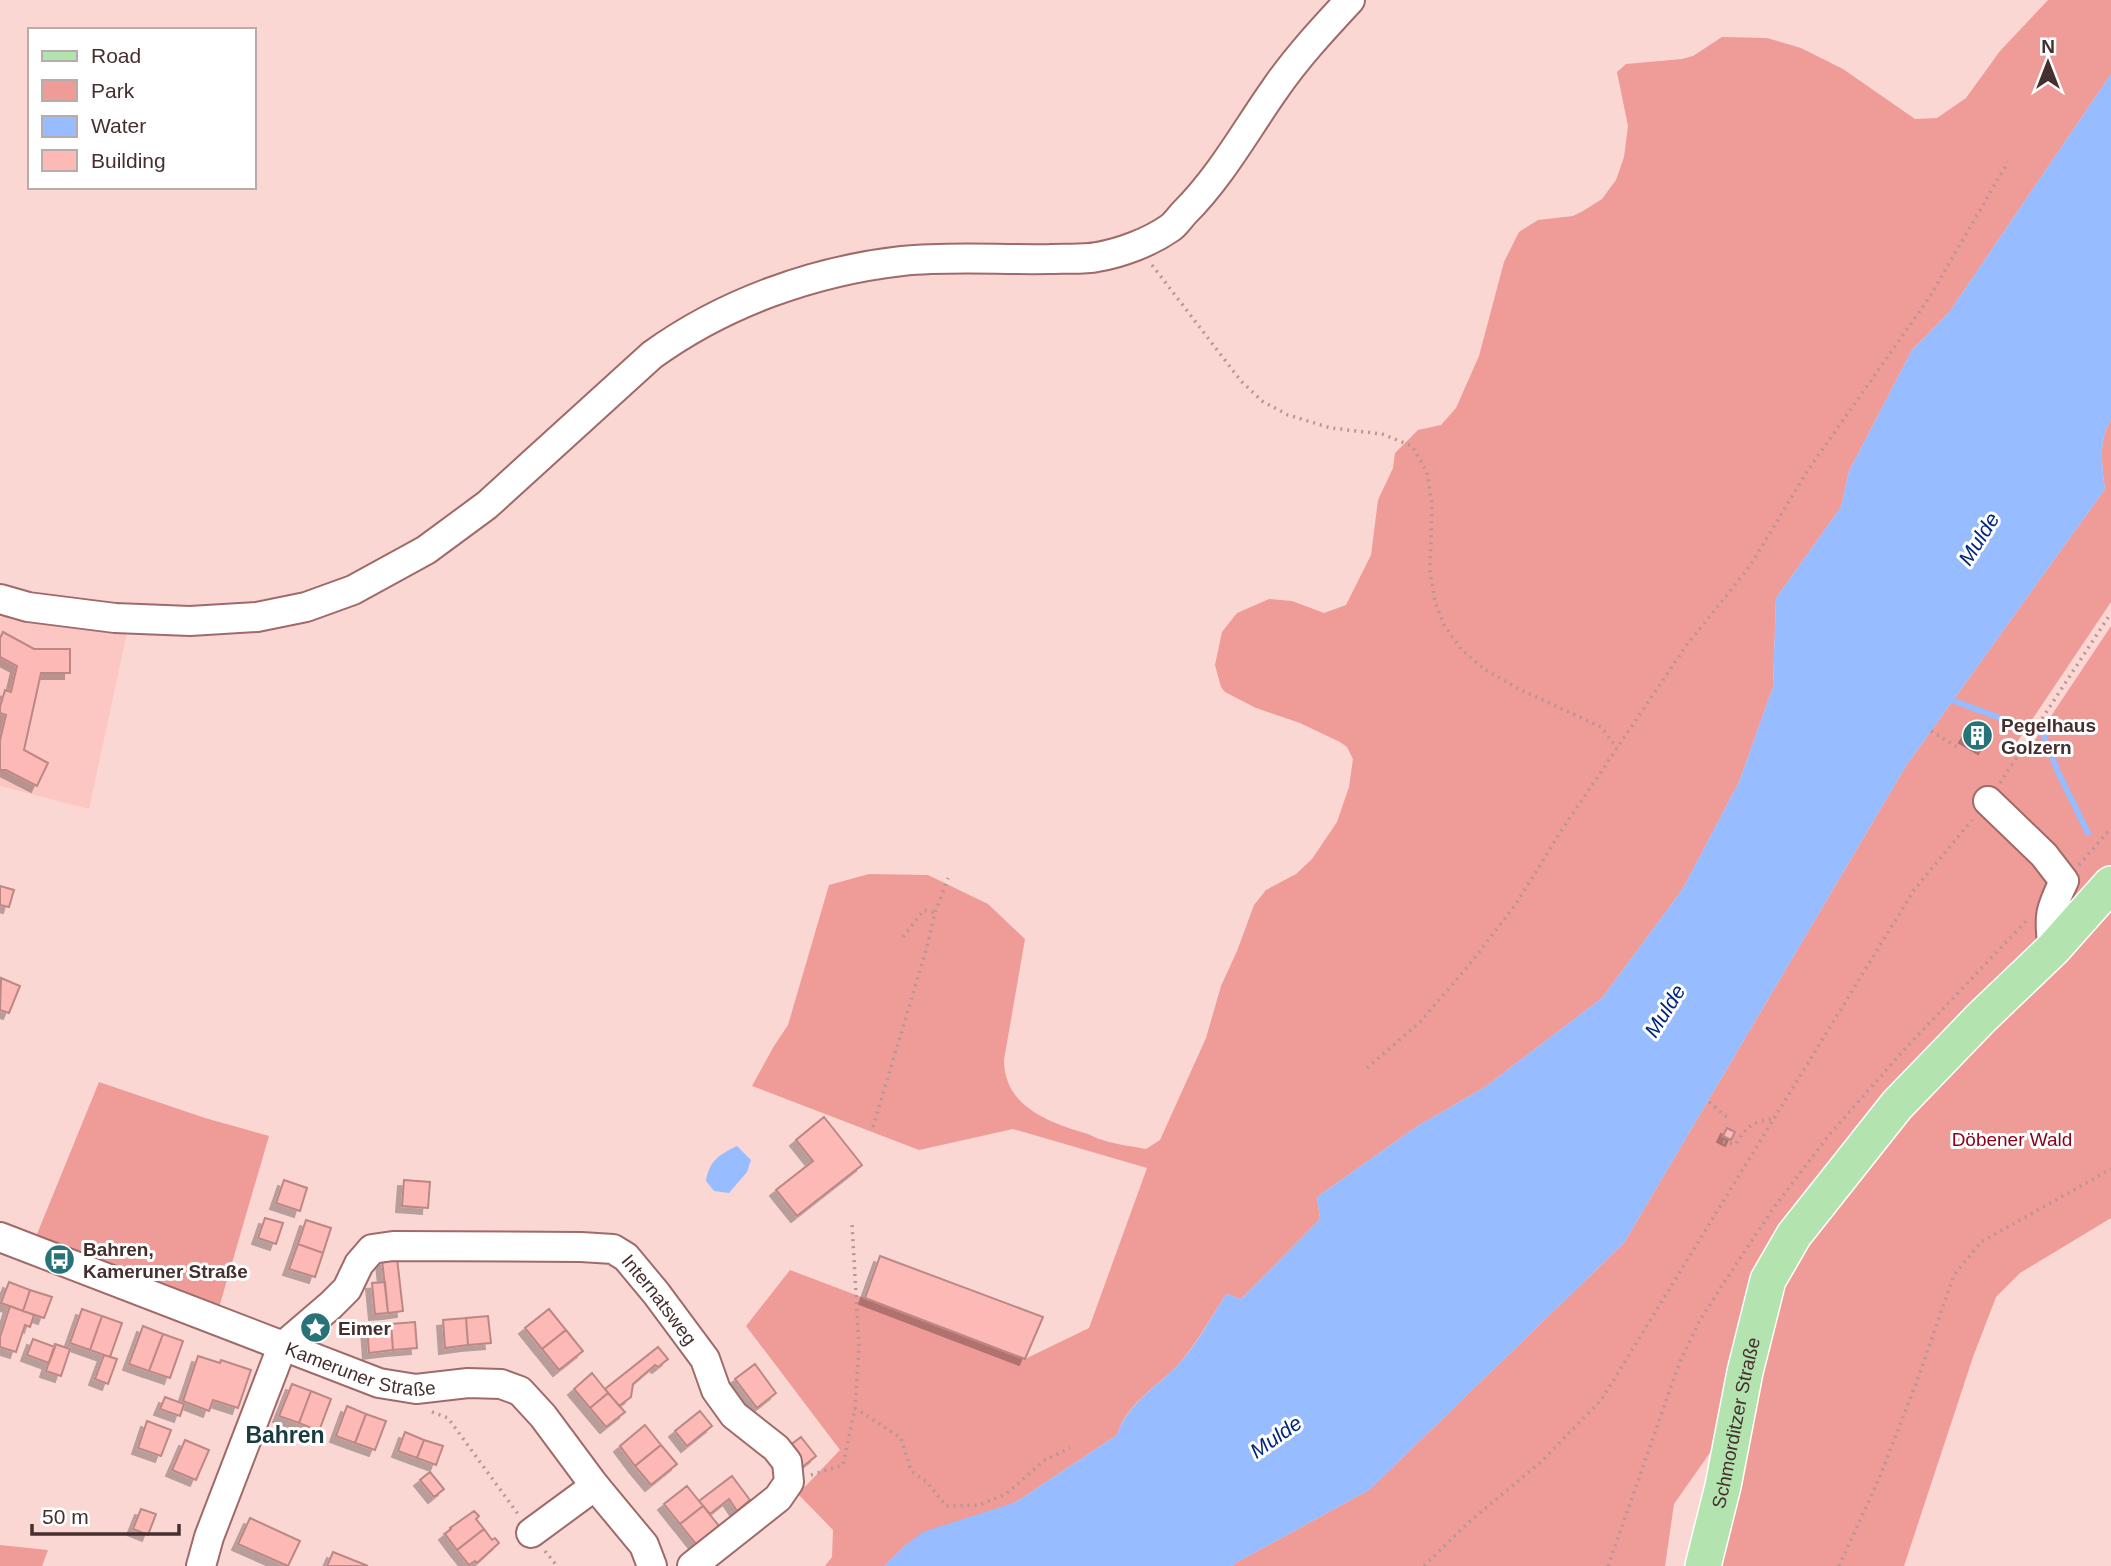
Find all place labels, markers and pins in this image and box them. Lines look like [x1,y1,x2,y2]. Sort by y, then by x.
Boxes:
place label: Pegelhaus Golzern [2001,715,2096,758]
building icon: Pegelhaus Golzern [1961,719,1995,753]
place label: Bahren, Kameruner Straße [83,1239,248,1282]
bus stop icon: Bahren, Kameruner Straße [43,1243,77,1277]
place icon: Eimer [298,1311,332,1345]
place label: Eimer [338,1318,391,1339]

